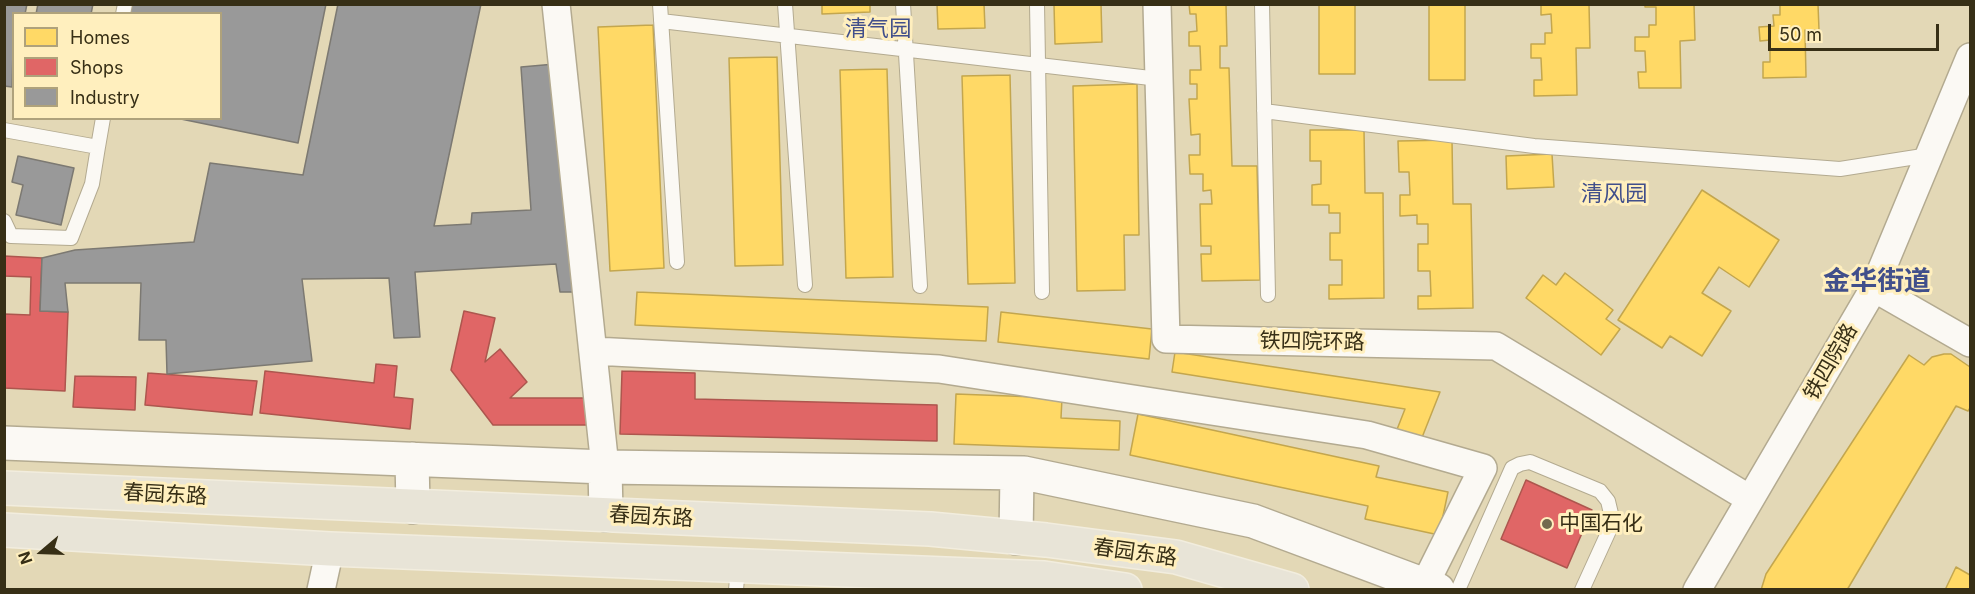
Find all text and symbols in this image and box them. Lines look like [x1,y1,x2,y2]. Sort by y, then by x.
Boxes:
legend [12,12,222,120]
scale bar [1771,12,1942,50]
district label: 清气园 [845,16,911,42]
text: 50 m [1779,24,1822,45]
text: Homes [70,27,130,48]
text: Shops [70,57,124,78]
text: Industry [70,87,140,108]
district label: 清风园 [1581,181,1647,207]
district label: 金华街道 [1823,266,1931,298]
street label: 铁四院路 [1799,319,1863,405]
street label: 铁四院环路 [1259,328,1365,356]
street label: 春园东路 [122,480,208,510]
street label: 春园东路 [608,502,694,532]
place label: 中国石化 [1559,511,1643,537]
marker: 中国石化 [1540,517,1554,531]
north arrow [12,522,72,582]
street label: 春园东路 [1092,535,1178,571]
text: N [14,549,36,567]

